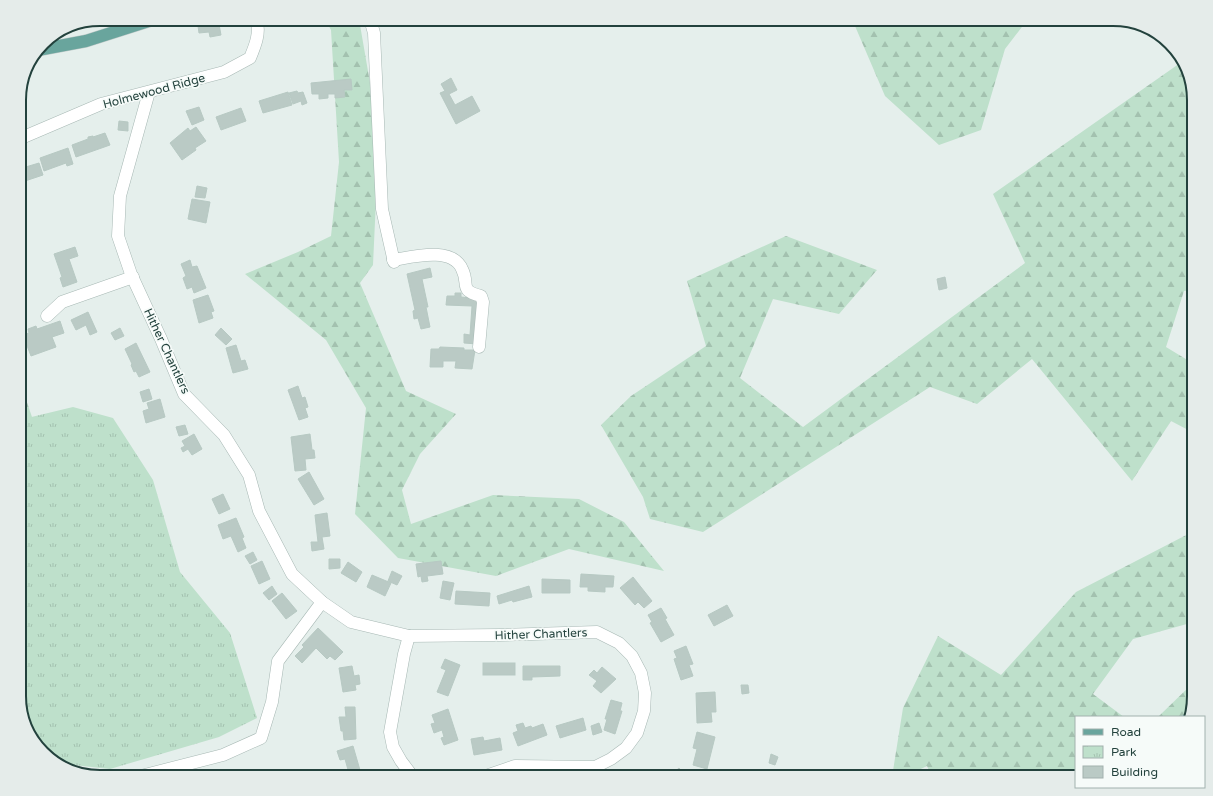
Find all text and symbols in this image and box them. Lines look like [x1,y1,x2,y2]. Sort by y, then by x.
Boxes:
street label: Holmewood Ridge [101,71,207,111]
street label: Hither Chantlers [141,306,193,396]
street label: Hither Chantlers [494,625,588,643]
legend [1075,716,1205,788]
text: Road [1111,725,1141,739]
text: Park [1111,745,1137,759]
text: Building [1111,765,1158,779]

